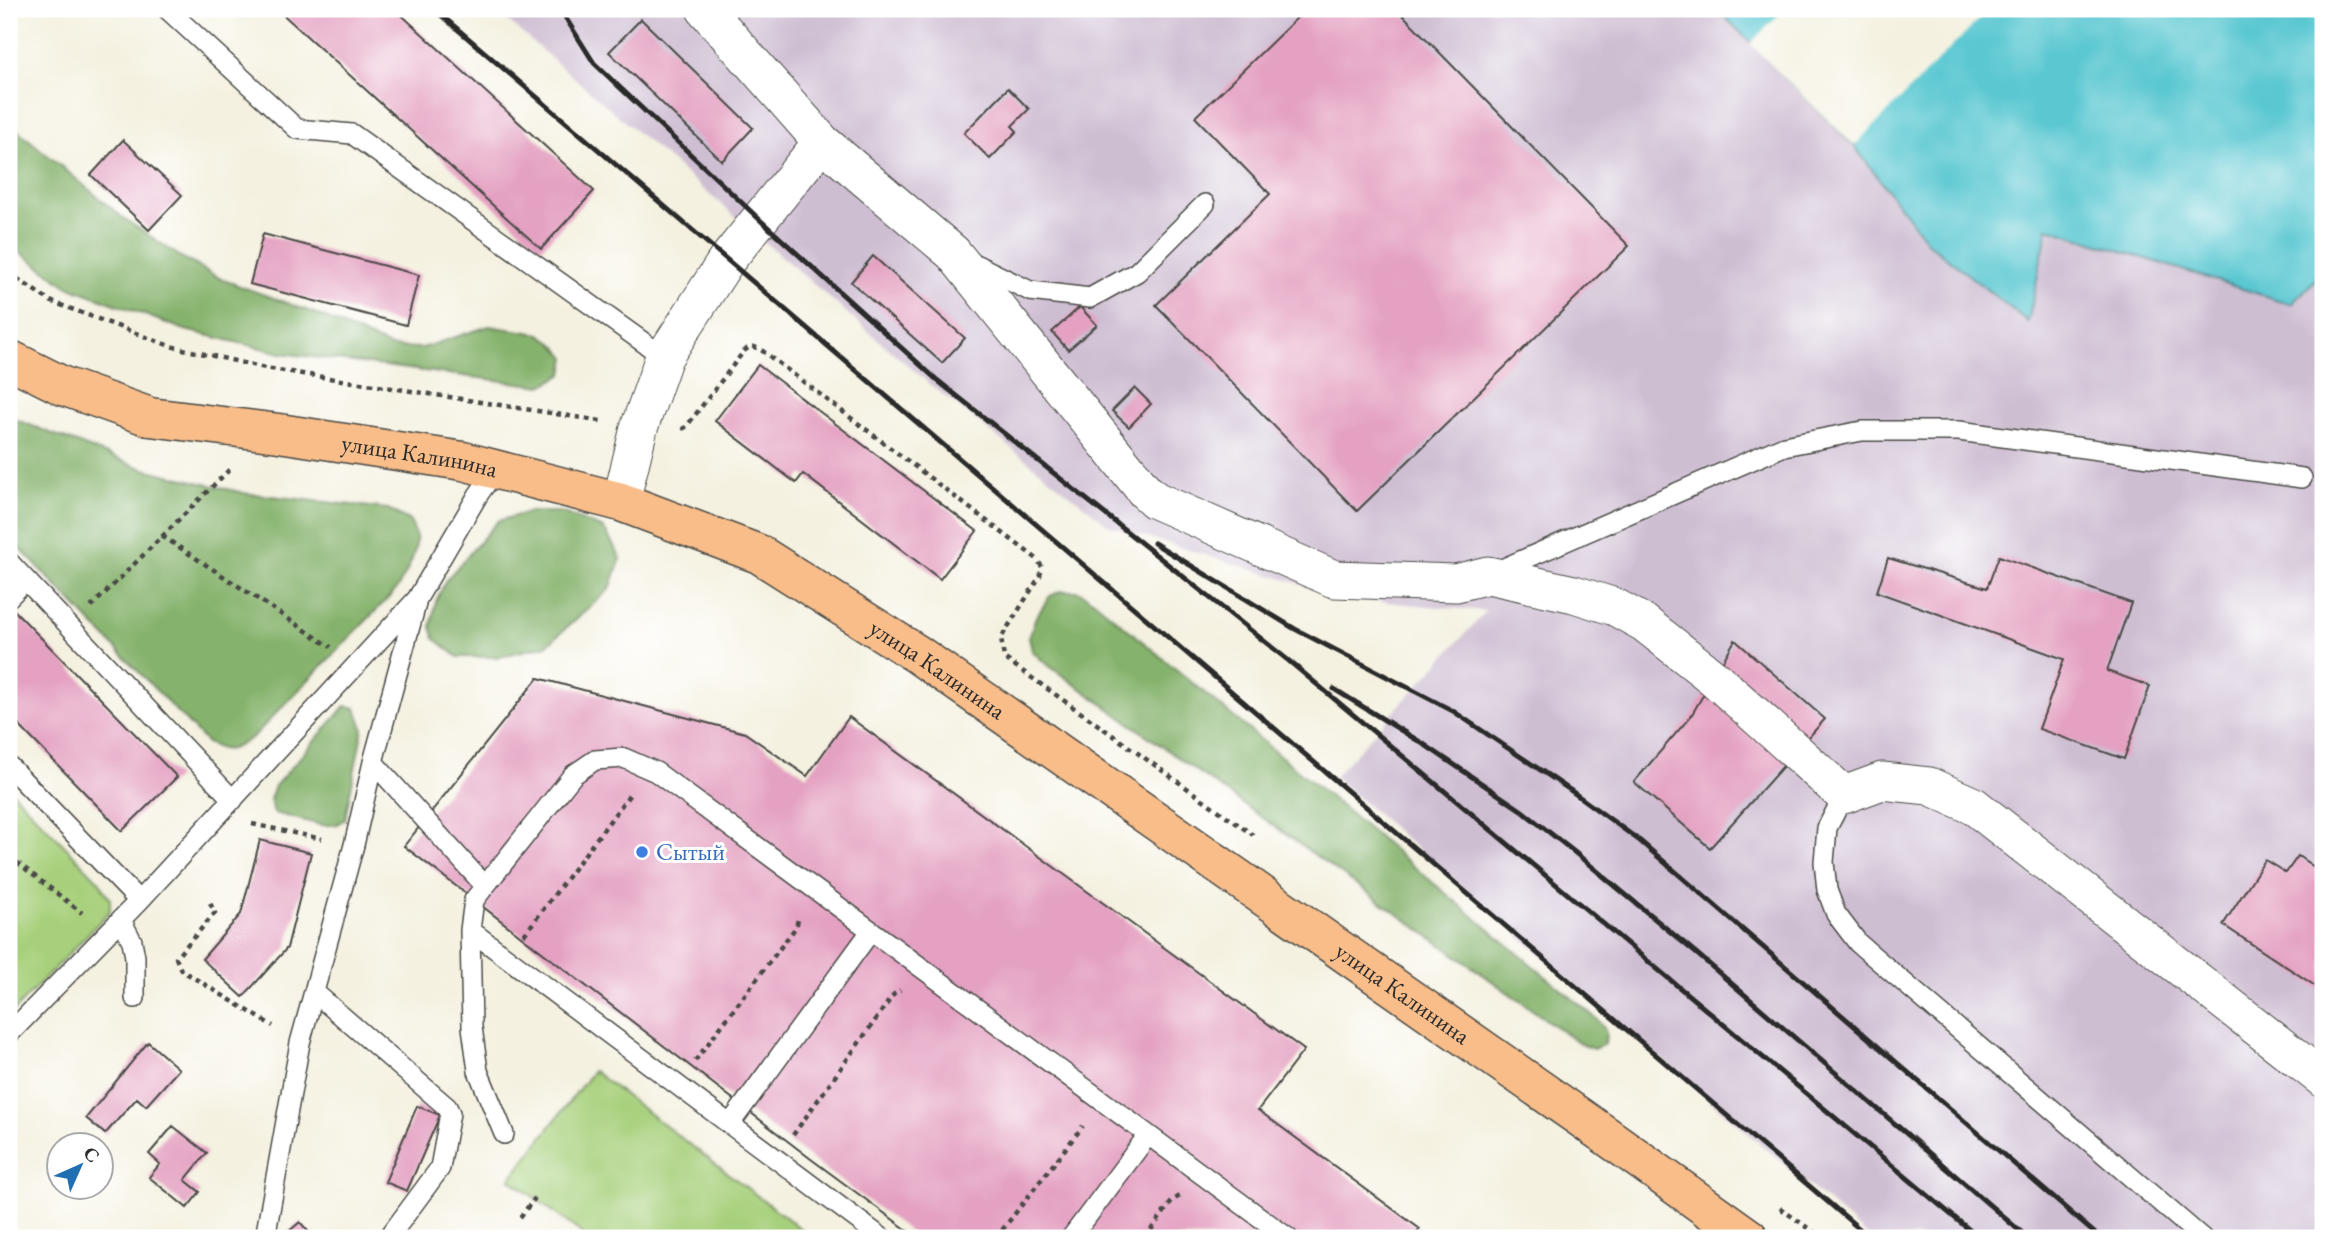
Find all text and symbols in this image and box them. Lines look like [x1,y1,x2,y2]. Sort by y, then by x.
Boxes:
street label: улица Калинина [339,427,501,484]
street label: улица Калинина [864,612,1012,726]
place label: Сытый [656,836,725,867]
marker: Сытый [634,844,650,860]
street label: улица Калинина [1329,935,1477,1051]
north arrow [46,1132,116,1202]
text: С [78,1141,105,1168]

